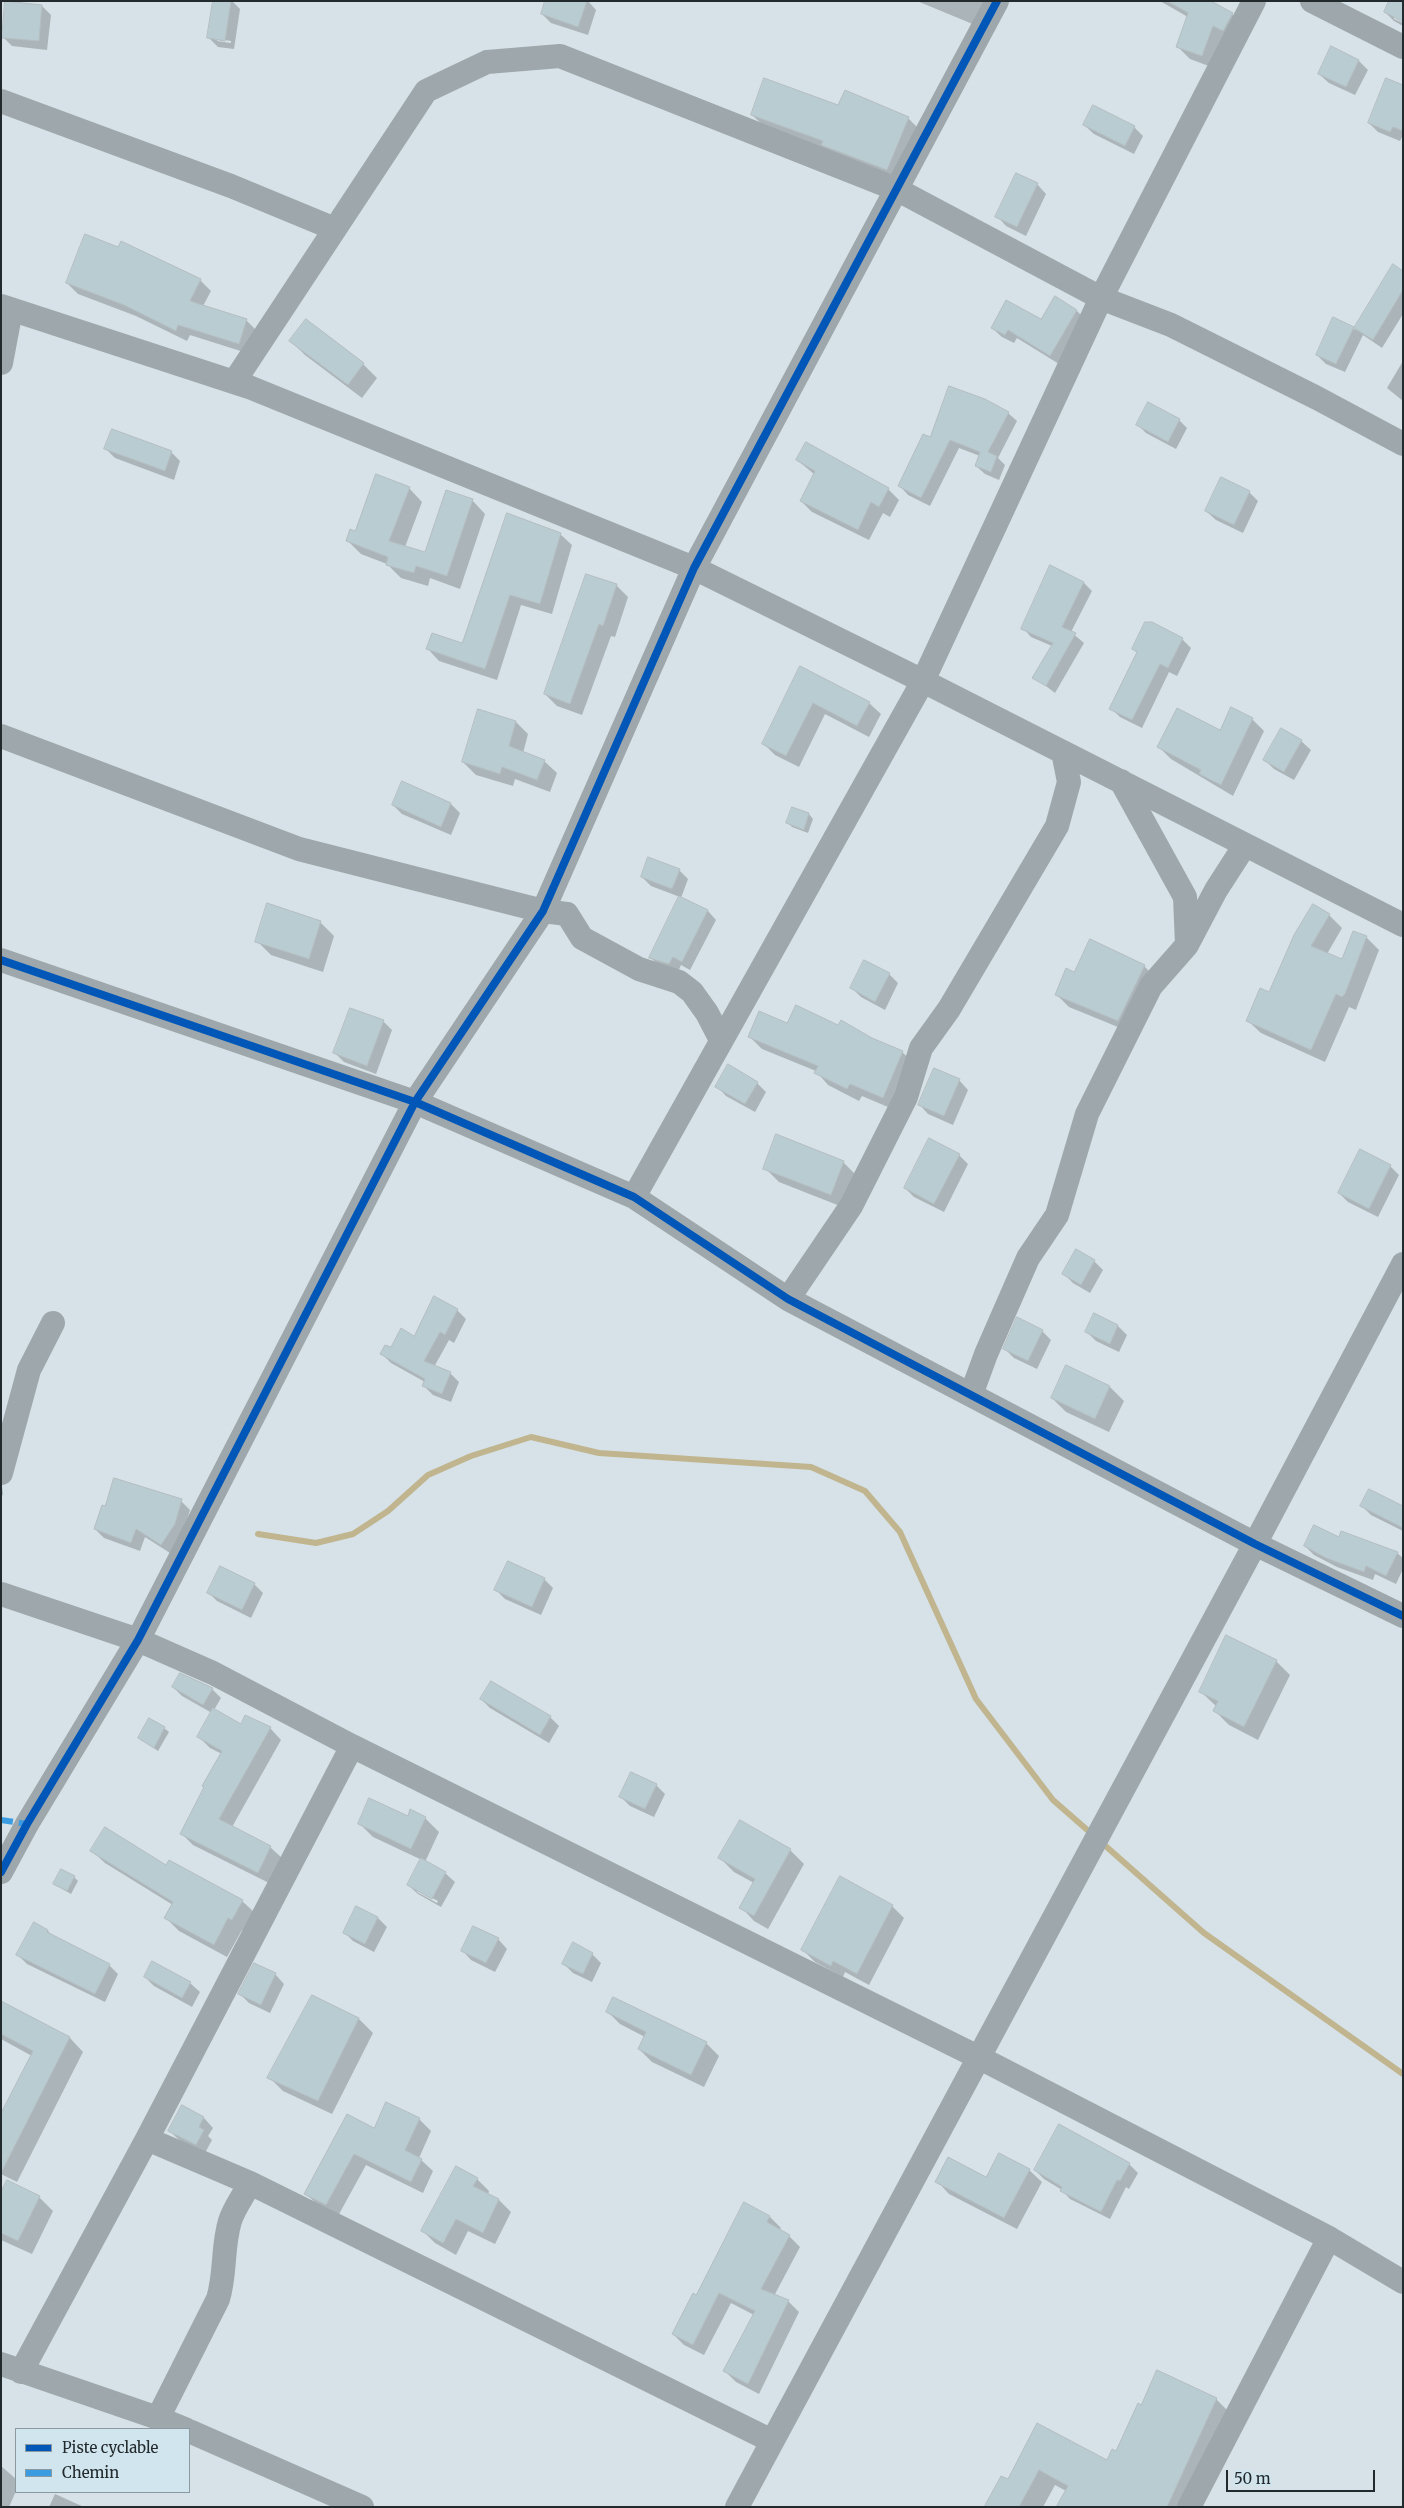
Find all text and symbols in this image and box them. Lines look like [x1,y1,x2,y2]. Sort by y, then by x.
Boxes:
legend [15,2428,190,2493]
text: Piste cyclable [62,2438,158,2457]
scale bar [1229,2460,1378,2492]
text: Chemin [62,2463,119,2482]
text: 50 m [1234,2469,1271,2488]

